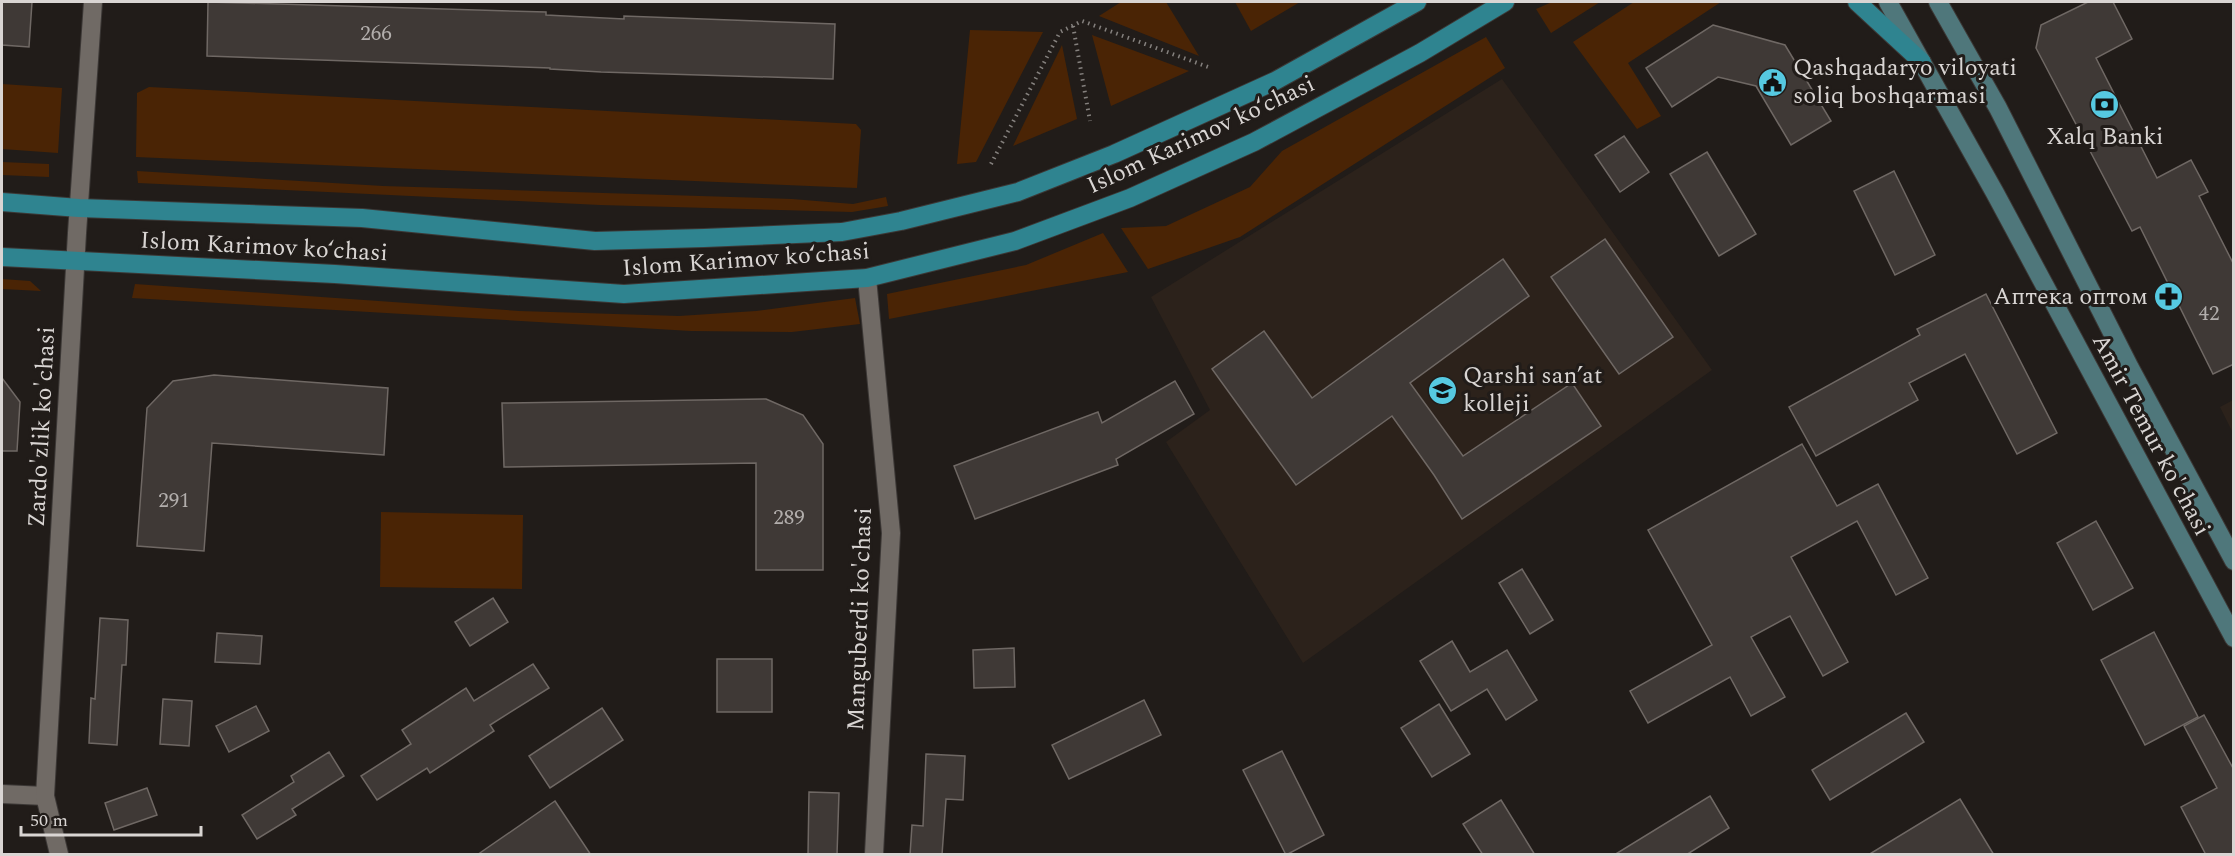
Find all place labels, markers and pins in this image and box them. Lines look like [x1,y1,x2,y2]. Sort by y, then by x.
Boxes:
place label: Qashqadaryo viloyati soliq boshqarmasi [1793,50,2017,114]
public building icon: Qashqadaryo viloyati soliq boshqarmasi [1756,66,1788,98]
bank icon: Xalq Banki [2089,88,2121,120]
place label: Xalq Banki [2046,119,2164,155]
place label: Аптека оптом [1993,279,2148,315]
pharmacy icon: Аптека оптом [2153,281,2185,313]
place label: Qarshi san’at kolleji [1463,358,1602,422]
school or university icon: Qarshi san’at kolleji [1426,374,1458,406]

